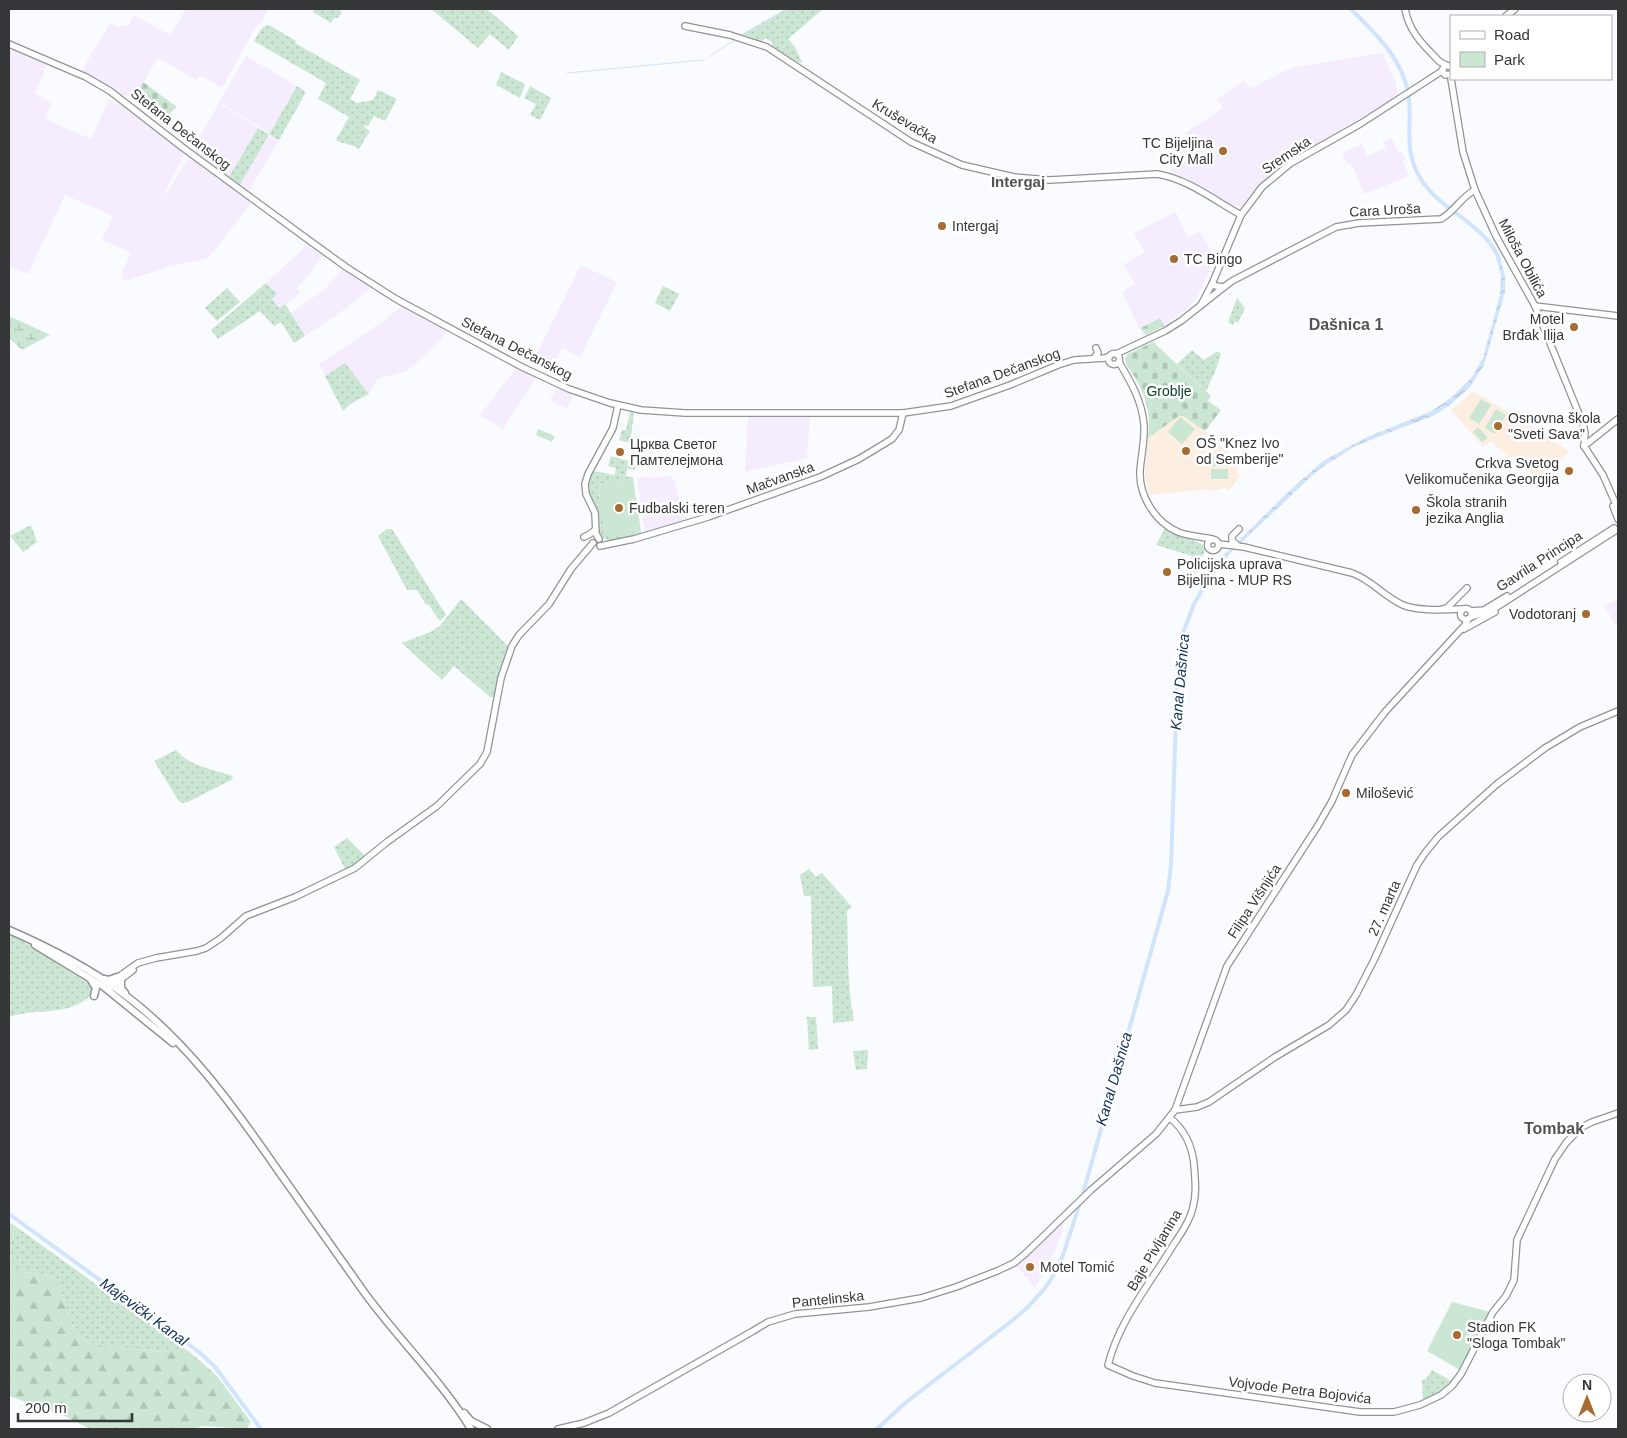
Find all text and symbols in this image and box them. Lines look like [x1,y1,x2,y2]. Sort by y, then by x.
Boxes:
legend [1450,15,1612,80]
text: Road [1494,26,1530,43]
text: Park [1494,51,1525,68]
street label: Stefana Dečanskog [128,85,234,173]
street label: Kruševačka [870,95,941,147]
street label: Sremska [1259,133,1314,177]
place label: TC Bijeljina City Mall [1142,135,1213,167]
marker: TC Bijeljina City Mall [1217,145,1229,157]
district label: Intergaj [991,173,1045,190]
street label: Cara Uroša [1349,200,1421,220]
street label: Miloša Obilića [1495,216,1551,300]
place label: Intergaj [952,218,999,234]
marker: Intergaj [936,220,948,232]
place label: TC Bingo [1184,251,1243,267]
marker: TC Bingo [1168,253,1180,265]
place label: Motel Brđak Ilija [1503,311,1564,343]
street label: Stefana Dečanskog [459,313,575,383]
district label: Dašnica 1 [1309,316,1383,333]
marker: Motel Brđak Ilija [1568,321,1580,333]
street label: Stefana Dečanskog [942,345,1062,401]
park label: Groblje [1146,383,1192,399]
place label: Osnovna škola "Sveti Sava" [1508,410,1601,442]
marker: Osnovna škola "Sveti Sava" [1492,420,1504,432]
place label: OŠ "Knez Ivo od Semberije" [1196,435,1283,467]
place label: Црква Светог Памтелејмона [630,436,723,468]
marker: OŠ "Knez Ivo od Semberije" [1180,445,1192,457]
marker: Црква Светог Памтелејмона [614,446,626,458]
place label: Crkva Svetog Velikomučenika Georgija [1405,455,1559,487]
street label: Mačvanska [744,458,816,498]
marker: Crkva Svetog Velikomučenika Georgija [1563,465,1575,477]
place label: Škola stranih jezika Anglia [1425,494,1507,526]
place label: Fudbalski teren [629,500,725,516]
marker: Fudbalski teren [613,502,625,514]
marker: Škola stranih jezika Anglia [1410,504,1422,516]
street label: Gavrila Principa [1493,527,1585,595]
place label: Policijska uprava Bijeljina - MUP RS [1177,556,1292,588]
marker: Policijska uprava Bijeljina - MUP RS [1161,566,1173,578]
place label: Vodotoranj [1509,606,1576,622]
marker: Vodotoranj [1580,608,1592,620]
water label: Kanal Dašnica [1167,633,1192,731]
place label: Milošević [1356,785,1414,801]
marker: Milošević [1340,787,1352,799]
street label: Filipa Višnjića [1224,861,1284,941]
street label: 27. marta [1365,878,1403,938]
water label: Kanal Dašnica [1092,1030,1135,1128]
district label: Tombak [1524,1120,1584,1137]
street label: Baje Pivljanina [1123,1206,1185,1293]
place label: Motel Tomić [1040,1259,1114,1275]
marker: Motel Tomić [1024,1261,1036,1273]
water label: Majevički Kanal [97,1274,192,1349]
street label: Pantelinska [791,1287,865,1311]
place label: Stadion FK "Sloga Tombak" [1467,1319,1565,1351]
marker: Stadion FK "Sloga Tombak" [1451,1329,1463,1341]
street label: Vojvode Petra Bojovića [1228,1373,1373,1407]
north arrow [1562,1373,1612,1423]
text: N [1582,1377,1592,1393]
scale bar [18,1390,131,1422]
text: 200 m [25,1399,67,1416]

